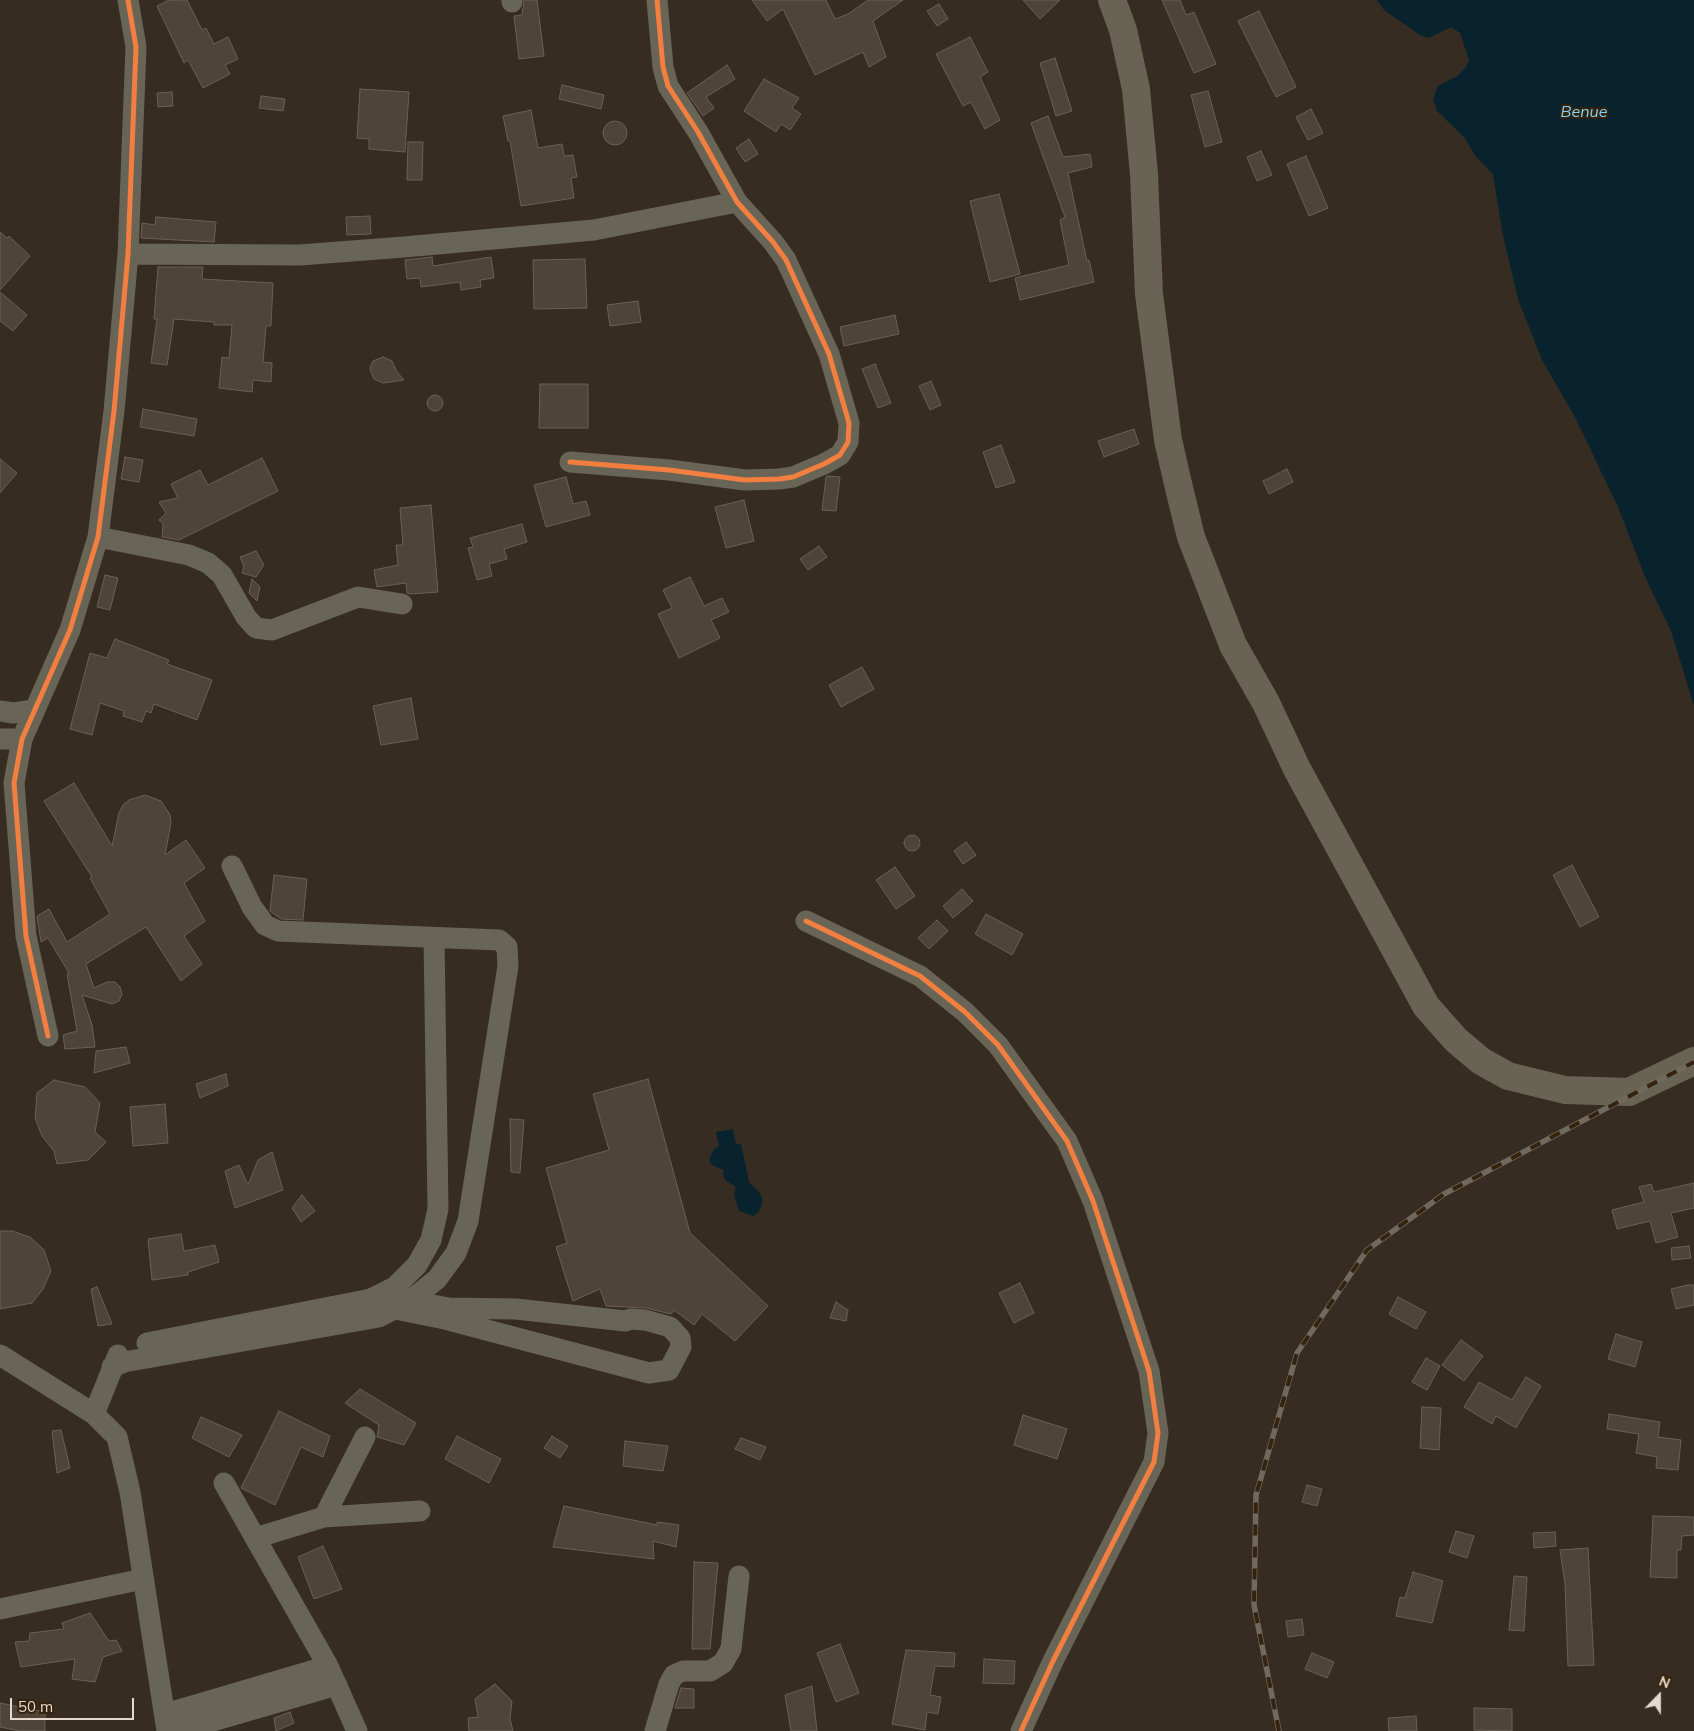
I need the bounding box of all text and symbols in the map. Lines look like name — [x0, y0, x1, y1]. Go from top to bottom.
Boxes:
water label: Benue — [1561, 102, 1607, 122]
north arrow — [1634, 1671, 1684, 1721]
text: N — [1656, 1672, 1673, 1692]
scale bar — [12, 1688, 136, 1720]
text: 50 m — [18, 1697, 53, 1716]

